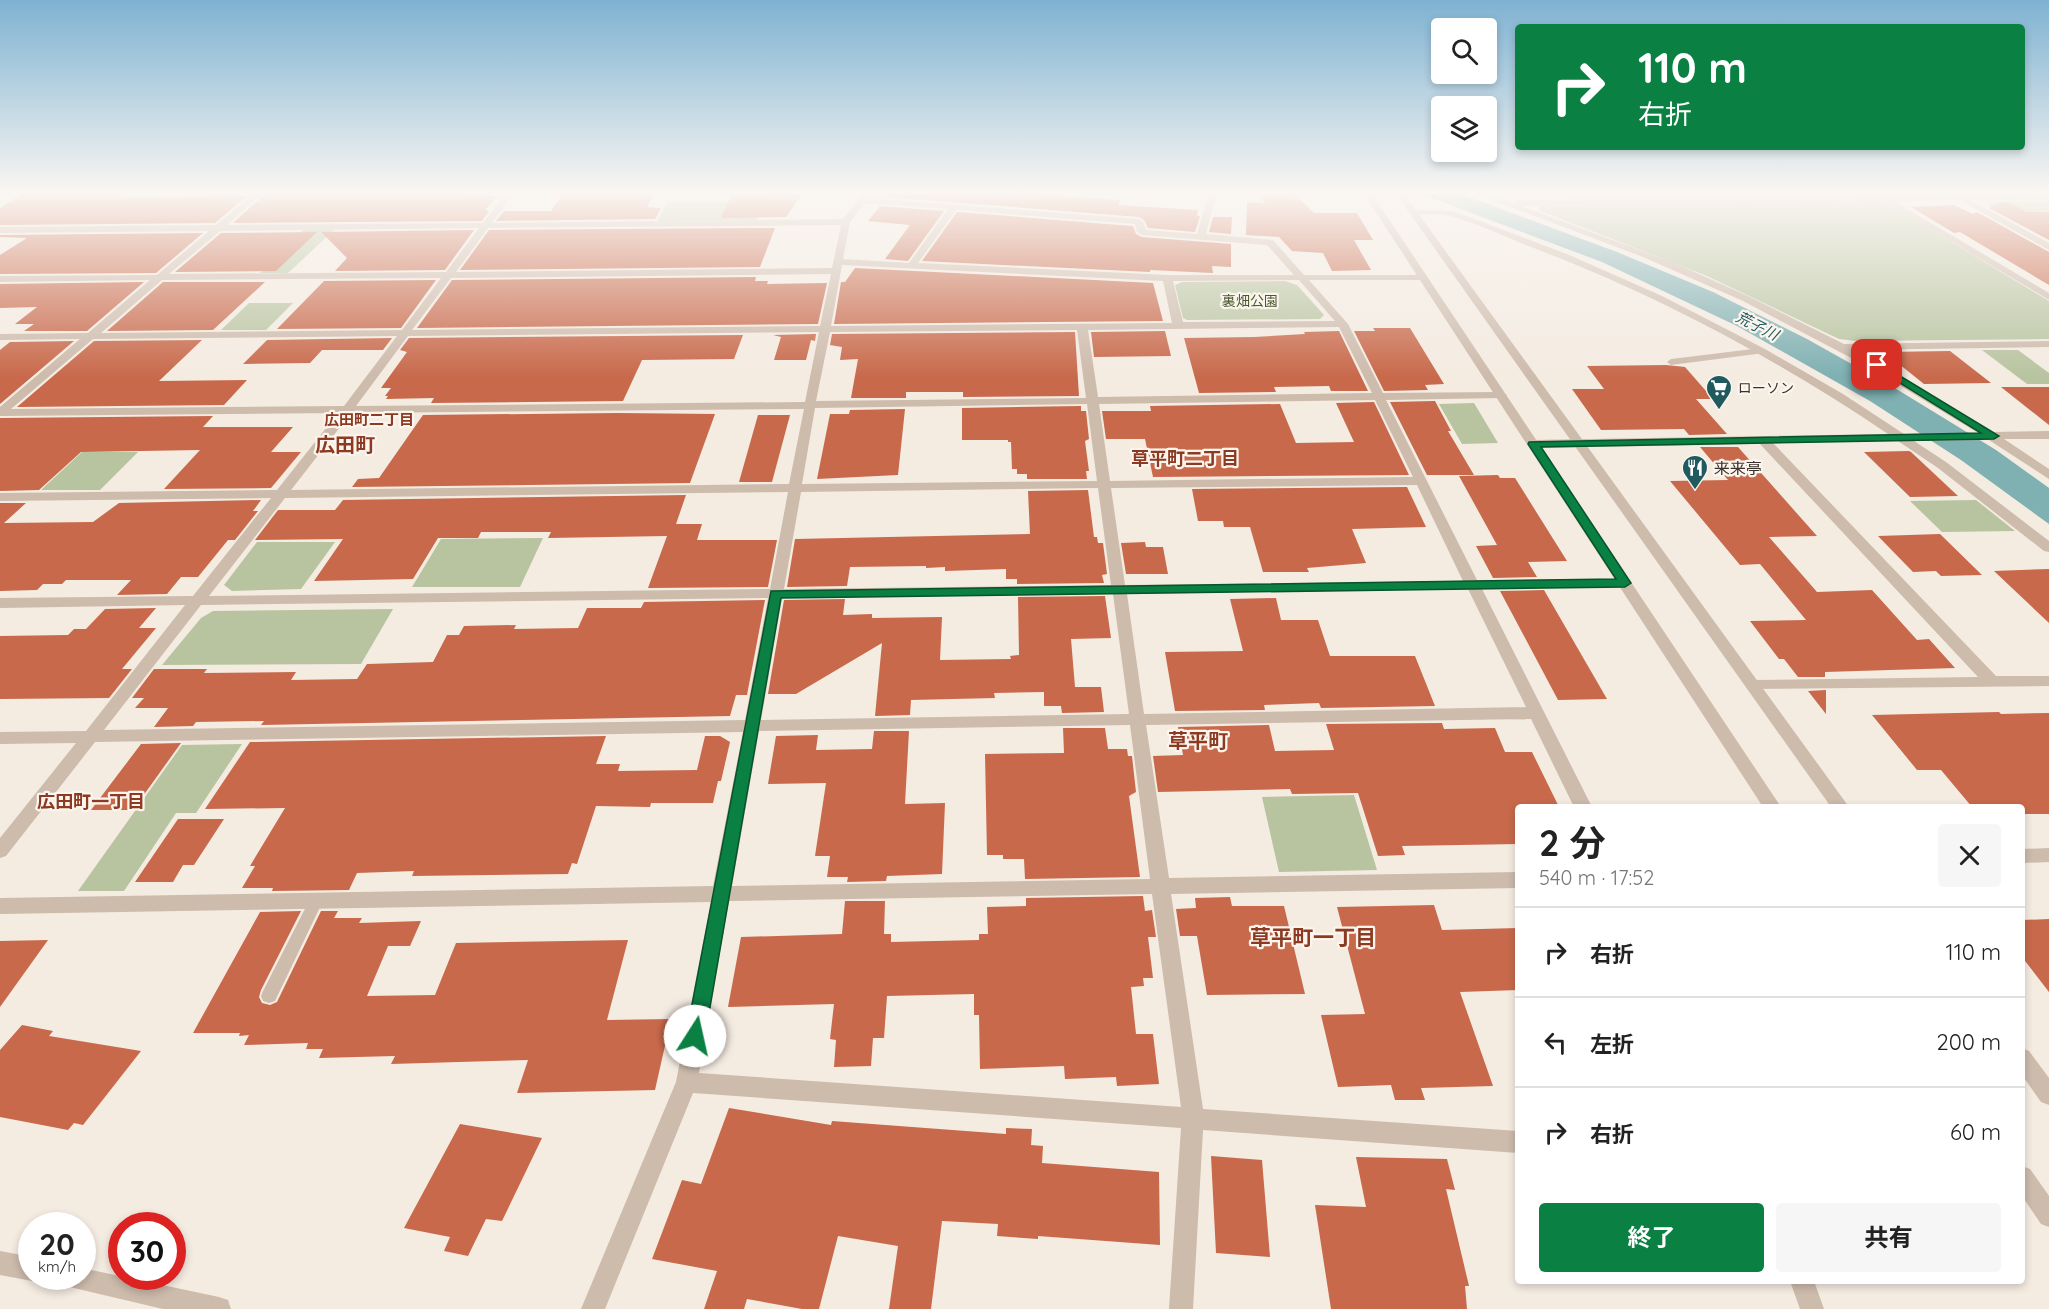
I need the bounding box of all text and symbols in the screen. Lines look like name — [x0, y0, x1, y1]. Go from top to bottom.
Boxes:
map controls — [1431, 18, 1497, 162]
button: search — [1431, 18, 1497, 84]
text: 110 m — [1638, 41, 1747, 94]
icon: right — [1539, 48, 1617, 126]
button: layers — [1431, 96, 1497, 162]
text: 右折 — [1638, 97, 1692, 131]
park label: 裏畑公園 — [1222, 292, 1278, 310]
water label: 荒子川 — [1733, 307, 1783, 345]
pin — [1851, 339, 1902, 390]
icon: arrive — [1860, 348, 1893, 381]
supermarket icon: ローソン — [1704, 373, 1734, 411]
place label: ローソン — [1738, 379, 1794, 397]
district label: 広田町二丁目 — [324, 410, 414, 429]
district label: 広田町 — [315, 432, 375, 457]
district label: 草平町二丁目 — [1131, 447, 1239, 470]
restaurant icon: 来来亭 — [1680, 453, 1710, 491]
place label: 来来亭 — [1714, 458, 1762, 478]
district label: 草平町 — [1168, 728, 1228, 753]
district label: 広田町一丁目 — [37, 790, 145, 813]
text: 2 分 — [1539, 820, 1606, 865]
button: close — [1938, 824, 2001, 887]
text: 540 m · 17:52 — [1539, 865, 1654, 890]
district label: 草平町一丁目 — [1250, 924, 1376, 950]
icon: right — [1539, 936, 1572, 969]
text: 110 m — [1946, 938, 2001, 966]
text: 右折 — [1590, 940, 1634, 968]
position arrow — [663, 1004, 727, 1068]
icon: left — [1539, 1026, 1572, 1059]
text: 200 m — [1937, 1028, 2001, 1056]
text: 左折 — [1590, 1030, 1634, 1058]
icon: right — [1539, 1116, 1572, 1149]
text: 60 m — [1950, 1118, 2001, 1146]
text: 右折 — [1590, 1120, 1634, 1148]
button: 終了 — [1539, 1203, 1764, 1272]
button: 共有 — [1776, 1203, 2001, 1272]
speed limit sign: 30 — [108, 1212, 186, 1290]
text: 20 — [39, 1225, 75, 1263]
text: km/h — [38, 1257, 76, 1276]

